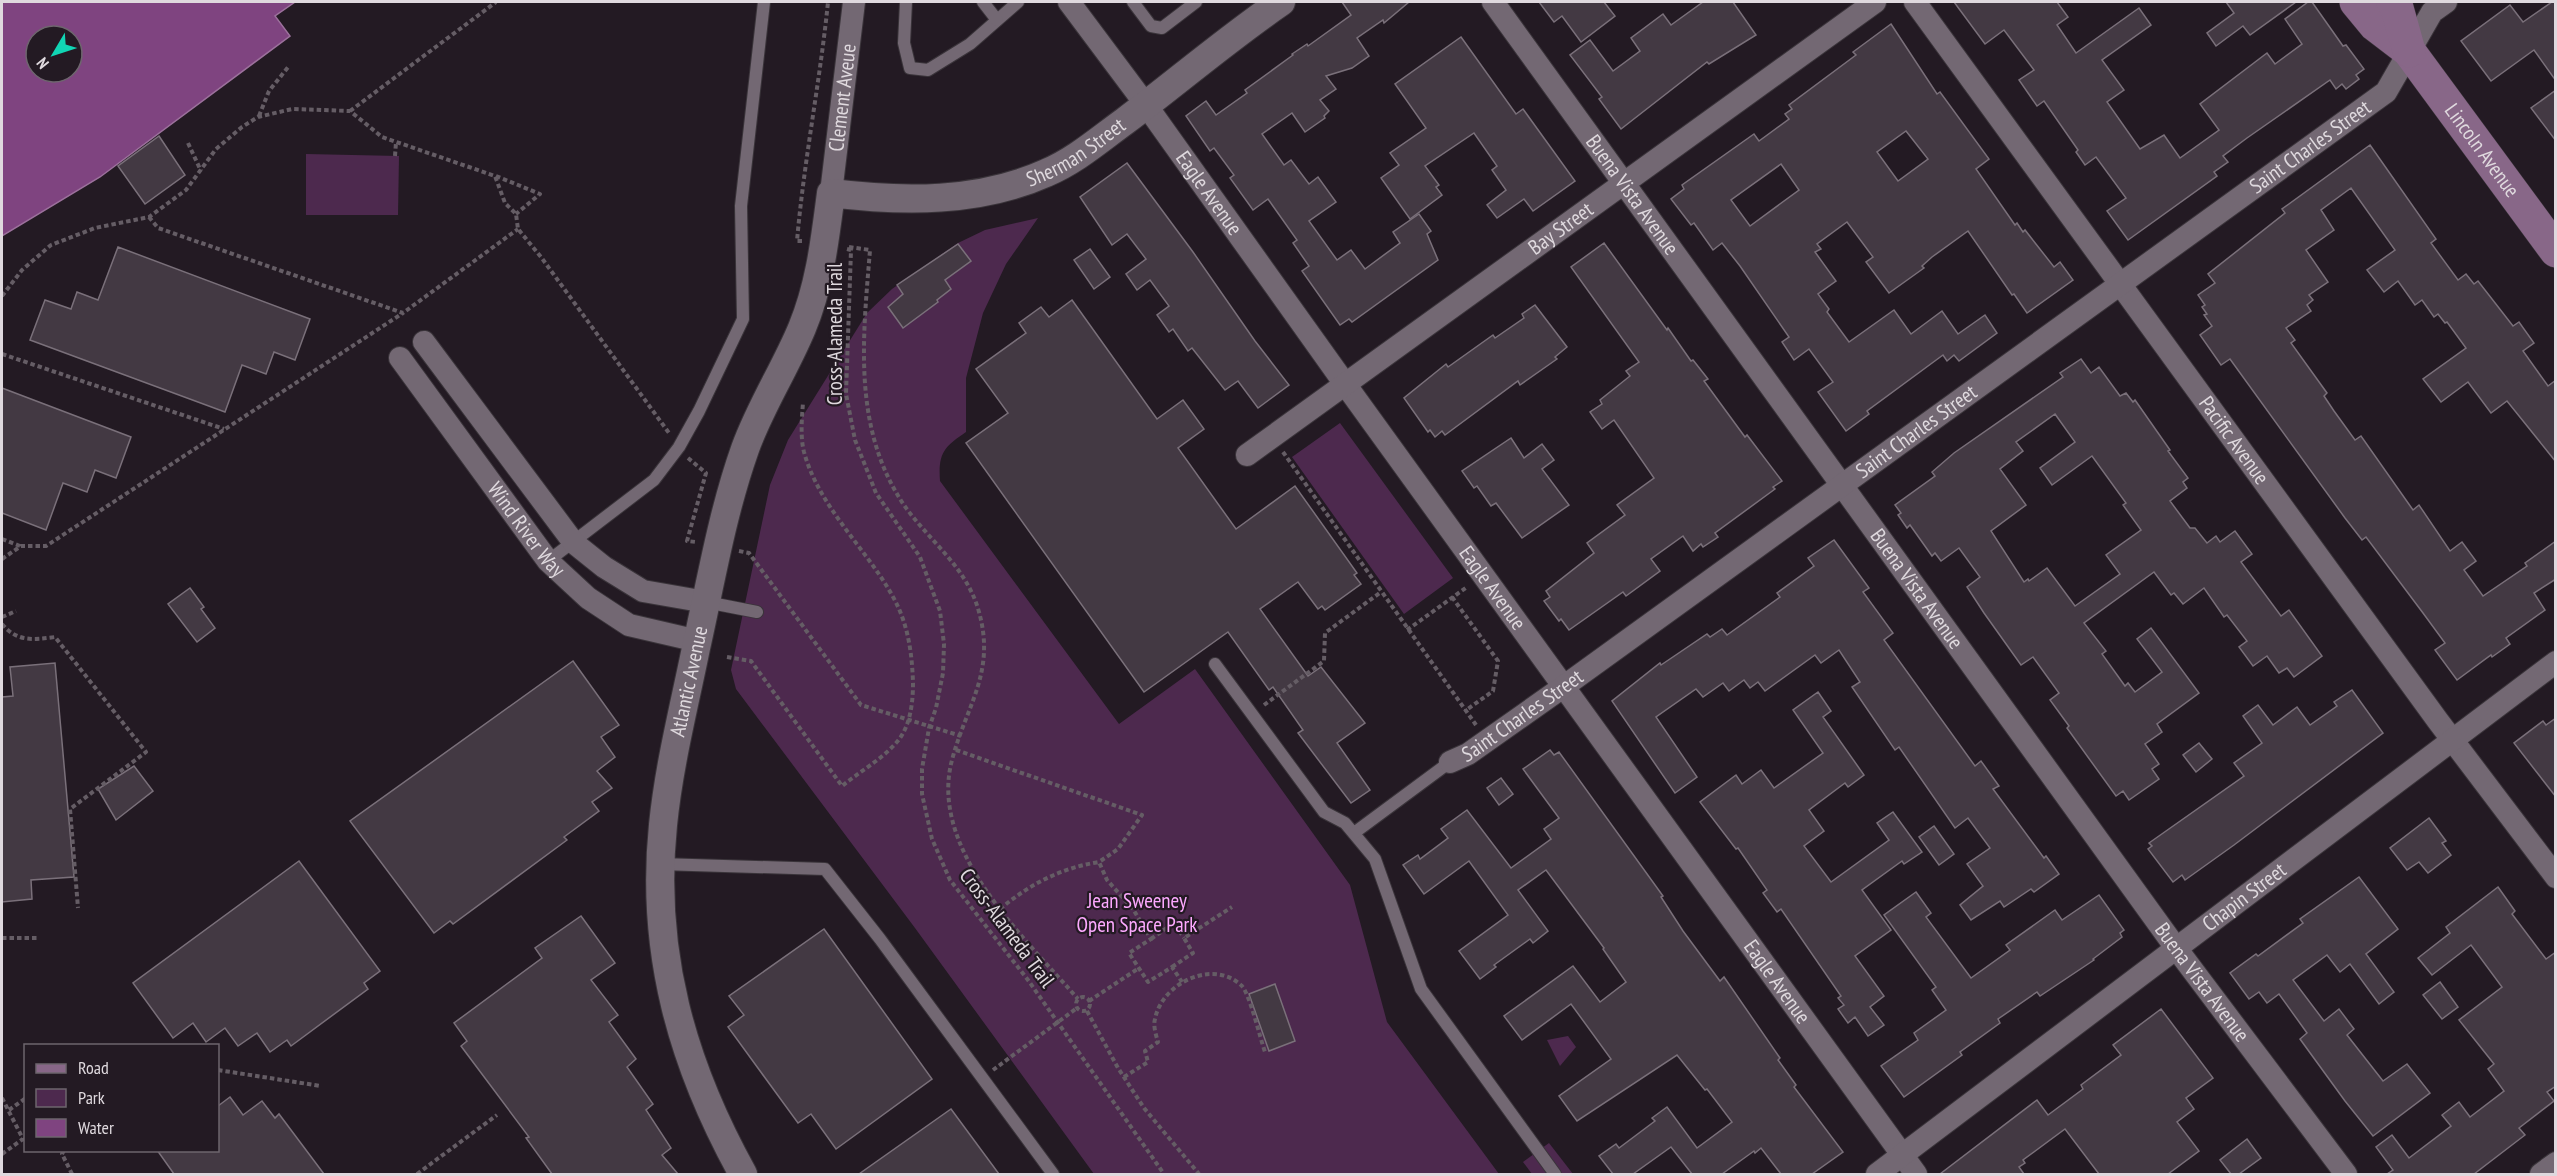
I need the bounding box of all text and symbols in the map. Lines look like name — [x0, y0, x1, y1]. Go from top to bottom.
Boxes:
north arrow — [24, 24, 84, 84]
street label: Clement Aveue — [822, 42, 862, 153]
text: N — [32, 54, 53, 73]
street label: Saint Charles Street — [2244, 93, 2376, 199]
street label: Lincoln Avenue — [2439, 98, 2526, 202]
street label: Sherman Street — [1022, 111, 1131, 193]
street label: Buena Vista Avenue — [1580, 129, 1685, 260]
street label: Eagle Avenue — [1170, 146, 1249, 240]
street label: Bay Street — [1523, 196, 1598, 261]
street label: Cross-Alameda Trail — [821, 263, 848, 405]
street label: Saint Charles Street — [1850, 378, 1982, 484]
street label: Pacific Avenue — [2193, 391, 2275, 489]
street label: Wind River Way — [482, 476, 571, 583]
street label: Buena Vista Avenue — [1865, 523, 1970, 654]
street label: Eagle Avenue — [1453, 540, 1532, 635]
street label: Atlantic Avenue — [663, 623, 713, 739]
street label: Saint Charles Street — [1457, 663, 1588, 768]
street label: Chapin Street — [2197, 856, 2291, 937]
street label: Cross-Alameda Trail — [954, 863, 1061, 993]
park label: Jean Sweeney Open Space Park — [1077, 887, 1197, 938]
street label: Buena Vista Avenue — [2149, 917, 2256, 1047]
street label: Eagle Avenue — [1738, 934, 1817, 1029]
legend — [24, 1044, 219, 1152]
text: Road — [78, 1056, 109, 1079]
text: Park — [78, 1086, 105, 1109]
text: Water — [78, 1116, 114, 1139]

